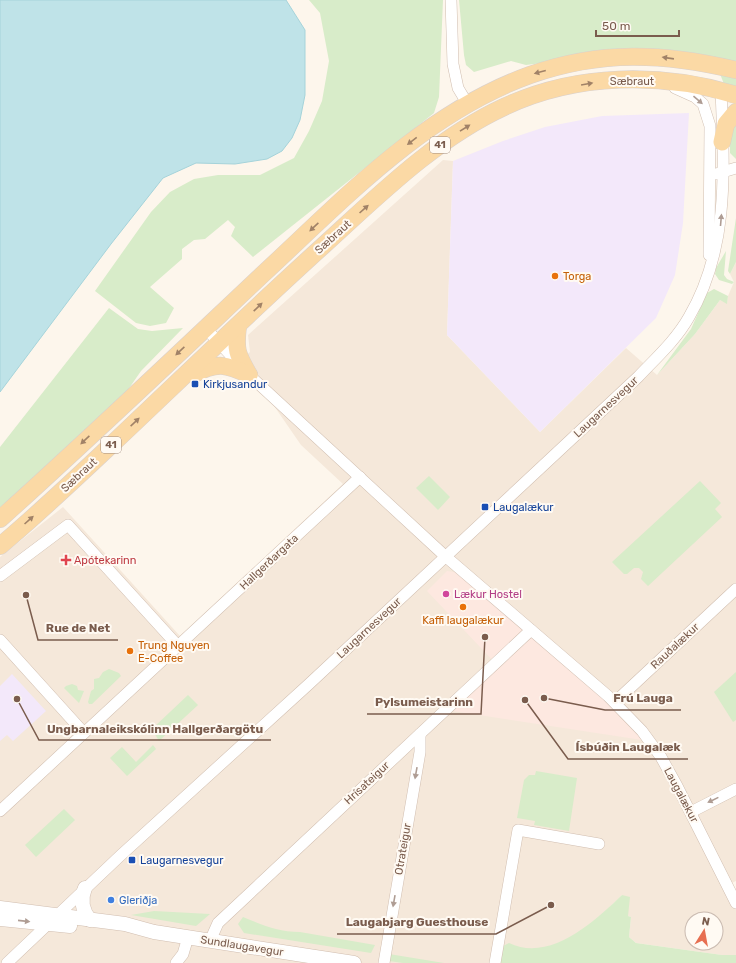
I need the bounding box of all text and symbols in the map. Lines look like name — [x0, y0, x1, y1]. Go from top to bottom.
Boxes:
scale bar — [596, 12, 679, 38]
text: 50 m — [602, 19, 630, 33]
one-way arrow — [662, 55, 674, 61]
one-way arrow — [533, 69, 545, 75]
street label: Sæbraut — [610, 75, 655, 88]
one-way arrow — [580, 80, 593, 86]
one-way arrow — [692, 95, 703, 104]
one-way arrow — [460, 124, 471, 132]
one-way arrow — [407, 137, 418, 145]
road number: 41 — [430, 137, 450, 153]
one-way arrow — [359, 204, 369, 214]
one-way arrow — [717, 214, 724, 226]
street label: Sæbraut — [312, 217, 354, 257]
one-way arrow — [309, 222, 319, 231]
place label: Torga — [563, 270, 591, 283]
marker: Torga — [550, 271, 560, 281]
one-way arrow — [253, 302, 263, 312]
one-way arrow — [175, 346, 185, 356]
street label: Laugarnesvegur — [571, 373, 642, 440]
place label: Kirkjusandur — [203, 378, 268, 391]
marker: Kirkjusandur — [190, 379, 200, 389]
one-way arrow — [130, 418, 140, 427]
one-way arrow — [80, 435, 90, 445]
road number: 41 — [101, 437, 121, 453]
street label: Sæbraut — [58, 455, 100, 495]
place label: Laugalækur — [493, 501, 554, 514]
marker: Laugalækur — [480, 502, 490, 512]
one-way arrow — [24, 515, 34, 525]
street label: Hallgerðargata — [237, 532, 301, 592]
place label: Apótekarinn — [74, 554, 136, 567]
marker: Apótekarinn — [61, 555, 71, 565]
place label: Lækur Hostel — [454, 588, 522, 601]
marker: Lækur Hostel — [441, 589, 451, 599]
street label: Laugarnesvegur — [334, 594, 405, 661]
marker: Kaffi laugalækur — [458, 602, 468, 612]
place label: Kaffi laugalækur — [422, 614, 505, 627]
callout: Rue de Net — [38, 616, 118, 640]
street label: Rauðalækur — [648, 620, 702, 672]
text: Rue de Net — [46, 621, 111, 635]
place label: Trung Nguyen E-Coffee — [138, 639, 210, 665]
marker: Trung Nguyen E-Coffee — [125, 646, 135, 656]
callout: Frú Lauga — [605, 686, 681, 710]
callout: Pylsumeistarinn — [367, 690, 481, 714]
text: Frú Lauga — [613, 691, 673, 705]
text: Pylsumeistarinn — [375, 695, 473, 709]
callout: Ungbarnaleikskólinn Hallgerðargötu — [39, 716, 271, 740]
text: Ungbarnaleikskólinn Hallgerðargötu — [47, 722, 263, 736]
callout: Ísbúðin Laugalæk — [568, 735, 688, 759]
text: Ísbúðin Laugalæk — [576, 740, 680, 754]
street label: Hrísateigur — [342, 758, 393, 807]
street label: Laugalækur — [661, 765, 701, 825]
one-way arrow — [413, 767, 419, 779]
one-way arrow — [708, 797, 719, 804]
street label: Otrateigur — [392, 821, 414, 876]
place label: Laugarnesvegur — [140, 854, 224, 867]
marker: Laugarnesvegur — [127, 855, 137, 865]
place label: Gleriðja — [119, 894, 157, 907]
marker: Gleriðja — [106, 895, 116, 905]
one-way arrow — [391, 895, 397, 907]
callout: Laugabjarg Guesthouse — [337, 910, 496, 934]
north arrow — [684, 911, 724, 951]
text: Laugabjarg Guesthouse — [346, 915, 488, 929]
text: N — [701, 915, 711, 929]
one-way arrow — [18, 918, 30, 925]
street label: Sundlaugavegur — [200, 933, 285, 959]

